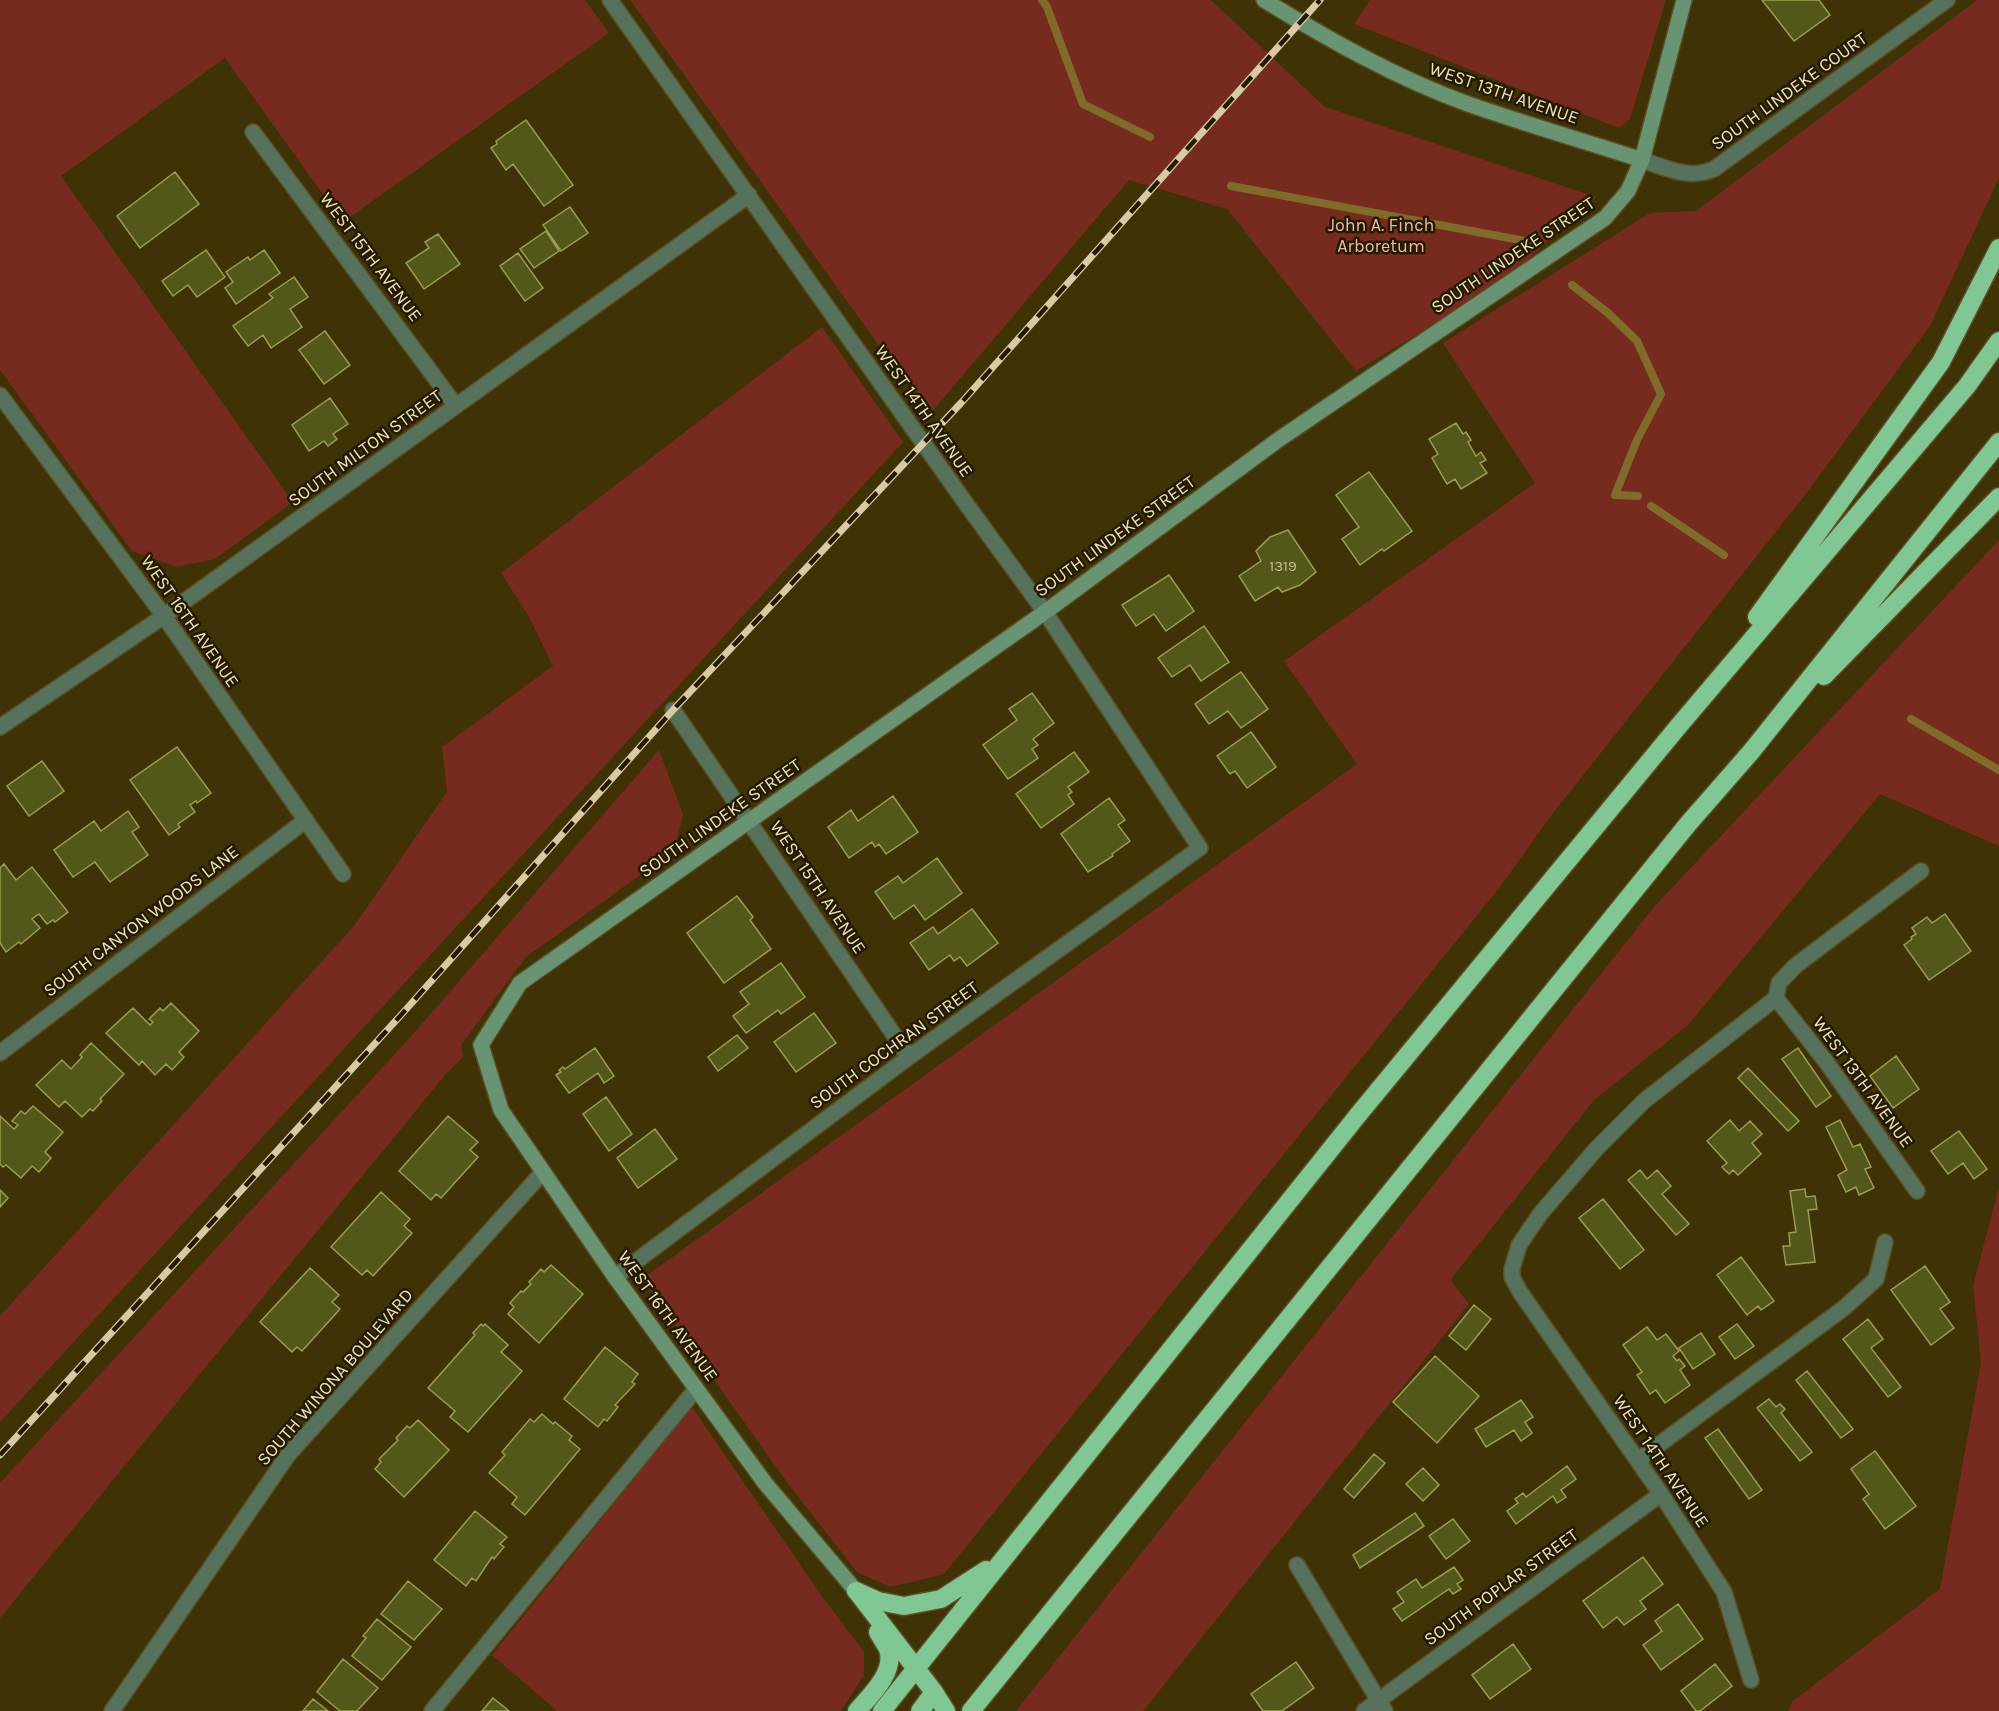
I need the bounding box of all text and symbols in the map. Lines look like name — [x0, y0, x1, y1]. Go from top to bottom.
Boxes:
street label: SOUTH LINDEKE COURT — [1707, 27, 1871, 155]
street label: WEST 13TH AVENUE — [1426, 57, 1582, 129]
street label: WEST 15TH AVENUE — [315, 188, 427, 326]
street label: SOUTH LINDEKE STREET — [1427, 192, 1599, 318]
park label: John A. Finch Arboretum — [1328, 214, 1434, 257]
street label: WEST 14TH AVENUE — [870, 341, 978, 481]
street label: SOUTH MILTON STREET — [284, 385, 446, 511]
street label: SOUTH LINDEKE STREET — [1031, 470, 1199, 602]
street label: WEST 16TH AVENUE — [136, 551, 244, 691]
house number: 1319 — [1269, 557, 1297, 575]
street label: SOUTH LINDEKE STREET — [635, 754, 805, 882]
street label: WEST 15TH AVENUE — [765, 816, 871, 958]
street label: SOUTH CANYON WOODS LANE — [39, 840, 243, 1002]
street label: SOUTH COCHRAN STREET — [805, 976, 983, 1114]
street label: WEST 13TH AVENUE — [1808, 1012, 1918, 1152]
street label: WEST 16TH AVENUE — [613, 1246, 723, 1386]
street label: SOUTH WINONA BOULEVARD — [252, 1284, 418, 1470]
street label: WEST 14TH AVENUE — [1608, 1390, 1714, 1532]
street label: SOUTH POPLAR STREET — [1420, 1524, 1582, 1650]

